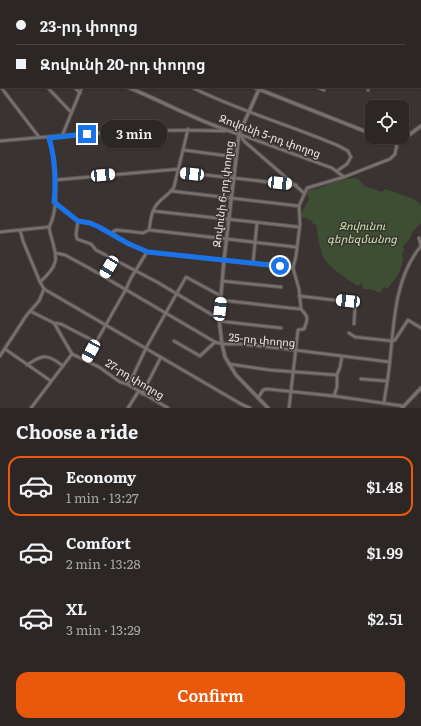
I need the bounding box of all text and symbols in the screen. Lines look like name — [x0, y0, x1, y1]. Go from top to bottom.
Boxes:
text: 23-րդ փողոց — [40, 14, 138, 37]
text: Զովունի 20-րդ փողոց — [40, 52, 205, 75]
map controls — [365, 100, 409, 144]
button: locate — [365, 100, 409, 144]
street label: Զովունի 5-րդ փողոց — [217, 109, 323, 161]
callout: 3 min — [101, 120, 167, 148]
text: 3 min — [116, 124, 152, 143]
route end — [78, 125, 96, 143]
street label: Զովունի 6-րդ փողոց — [208, 140, 236, 248]
car — [179, 167, 205, 181]
car — [91, 168, 115, 182]
car — [267, 176, 293, 190]
park label: Զովունու գերեզմանոց — [327, 217, 397, 246]
car — [98, 254, 120, 280]
route start — [271, 257, 289, 275]
car — [335, 294, 361, 308]
car — [213, 296, 227, 322]
street label: 25-րդ փողոց — [228, 328, 296, 350]
car — [80, 338, 102, 364]
street label: 27-րդ փողոց — [103, 354, 168, 402]
text: Choose a ride — [16, 418, 138, 445]
text: Economy — [66, 465, 136, 488]
icon: car — [18, 468, 54, 504]
text: $1.48 — [366, 475, 403, 498]
text: 1 min · 13:27 — [66, 488, 139, 507]
text: Comfort — [66, 531, 131, 554]
icon: car — [18, 534, 54, 570]
text: $1.99 — [367, 541, 403, 564]
text: 2 min · 13:28 — [66, 554, 141, 573]
text: XL — [66, 597, 87, 620]
icon: car — [18, 600, 54, 636]
text: $2.51 — [367, 607, 403, 630]
text: 3 min · 13:29 — [66, 620, 141, 639]
button: Confirm — [16, 672, 405, 718]

